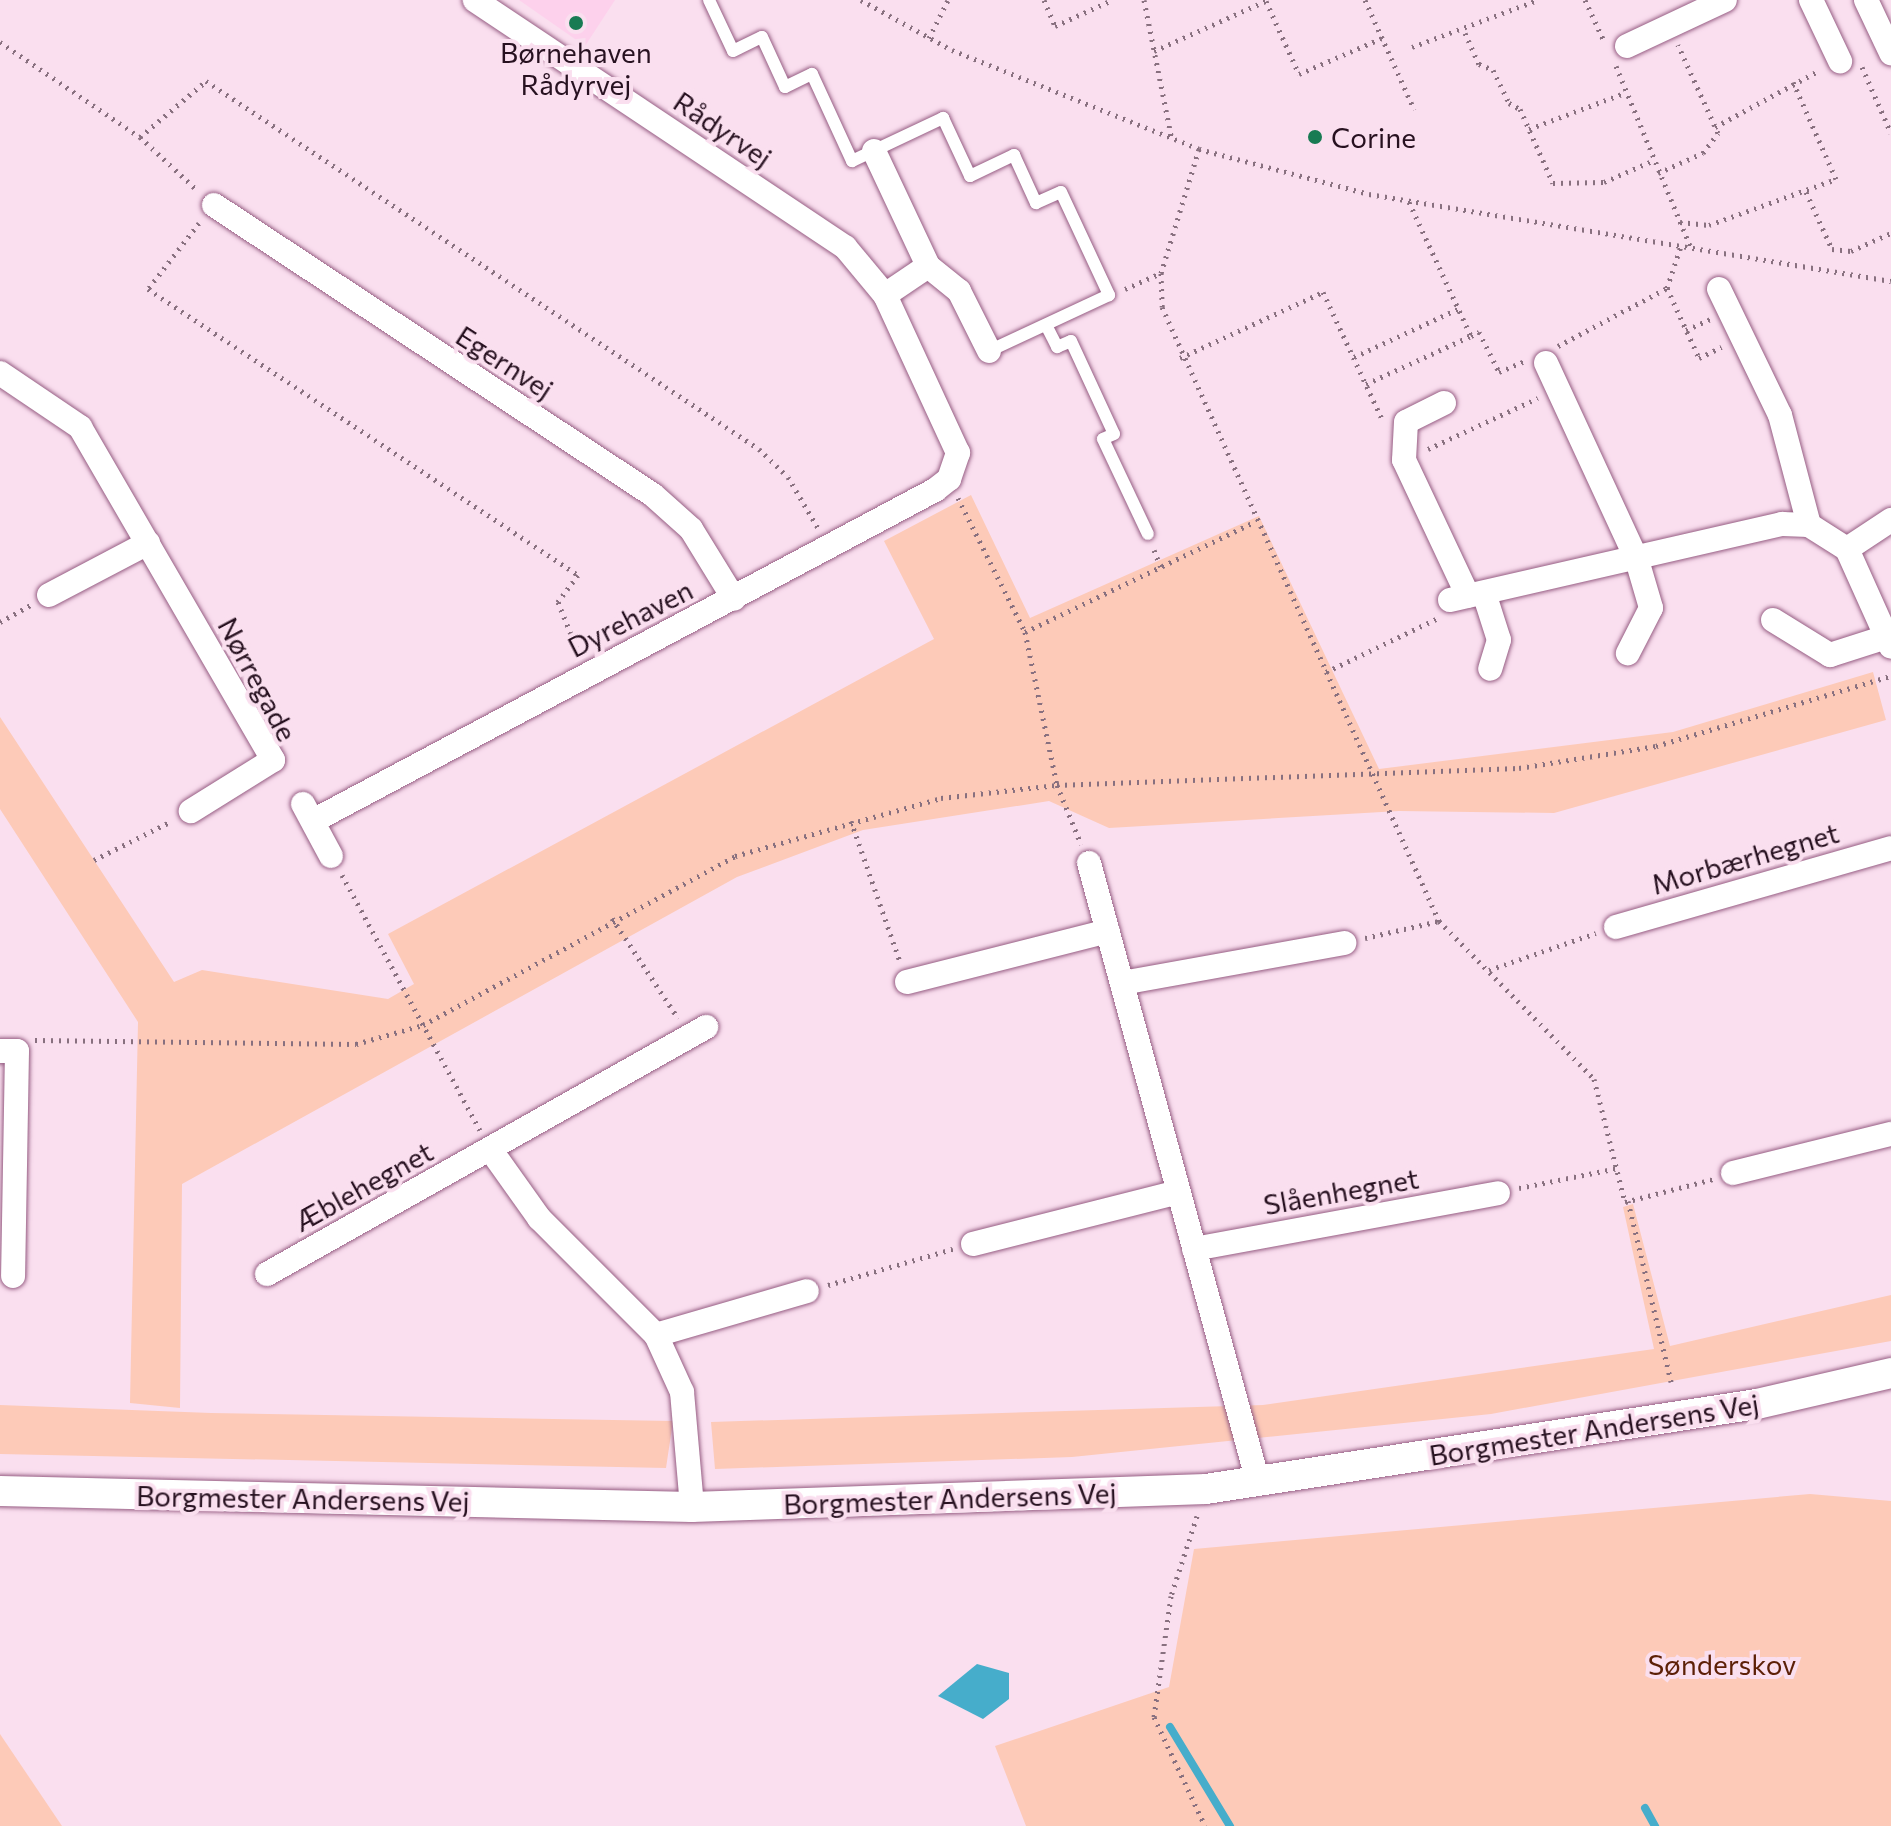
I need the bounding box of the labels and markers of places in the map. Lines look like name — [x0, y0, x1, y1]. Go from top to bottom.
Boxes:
marker: Børnehaven Rådyrvej — [567, 14, 585, 32]
place label: Børnehaven Rådyrvej — [500, 35, 652, 101]
place label: Corine — [1331, 120, 1416, 154]
marker: Corine — [1306, 128, 1324, 146]

